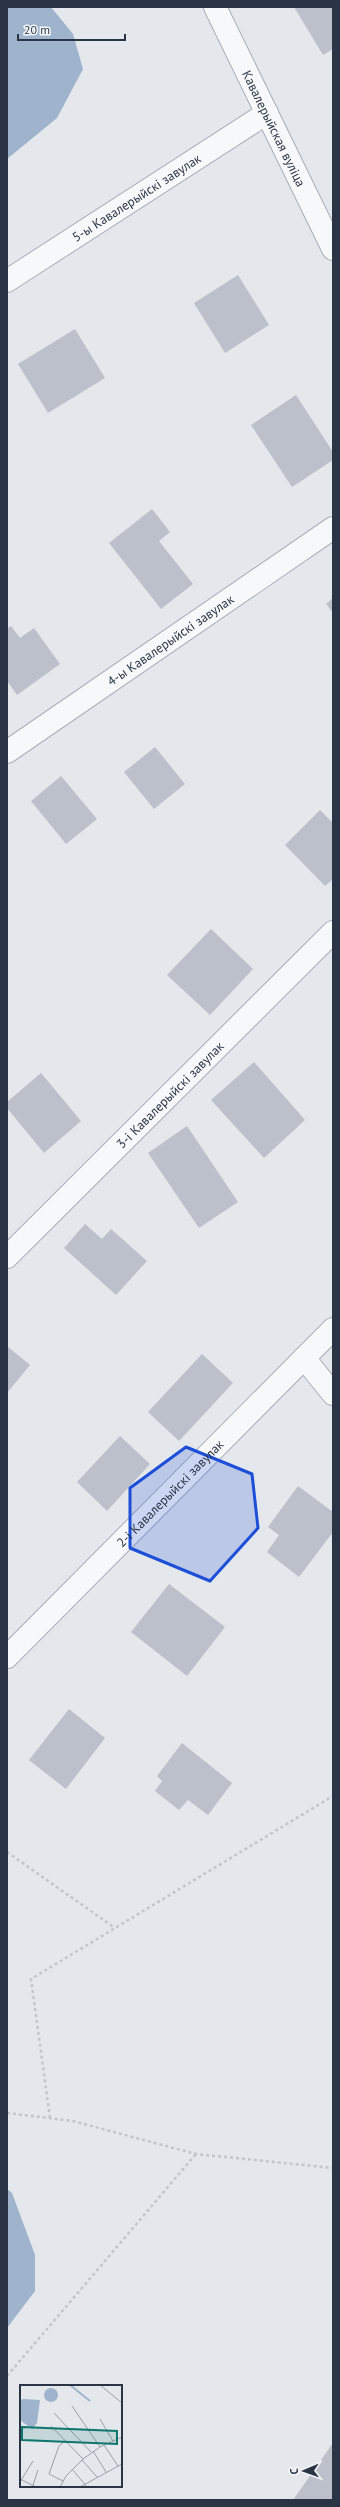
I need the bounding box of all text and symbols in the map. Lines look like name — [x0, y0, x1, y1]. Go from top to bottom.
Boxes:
scale bar — [18, 16, 125, 42]
text: 20 m — [24, 22, 50, 37]
street label: Кавалерыйская вуліца — [238, 68, 309, 190]
street label: 5-ы Кавалерыйскі завулак — [69, 150, 205, 246]
street label: 4-ы Кавалерыйскі завулак — [104, 590, 238, 690]
street label: 3-і Кавалерыйскі завулак — [113, 1037, 228, 1152]
street label: 2-і Кавалерыйскі завулак — [113, 1436, 228, 1551]
inset map — [20, 2385, 122, 2487]
north arrow — [284, 2451, 324, 2491]
text: С — [287, 2468, 301, 2475]

